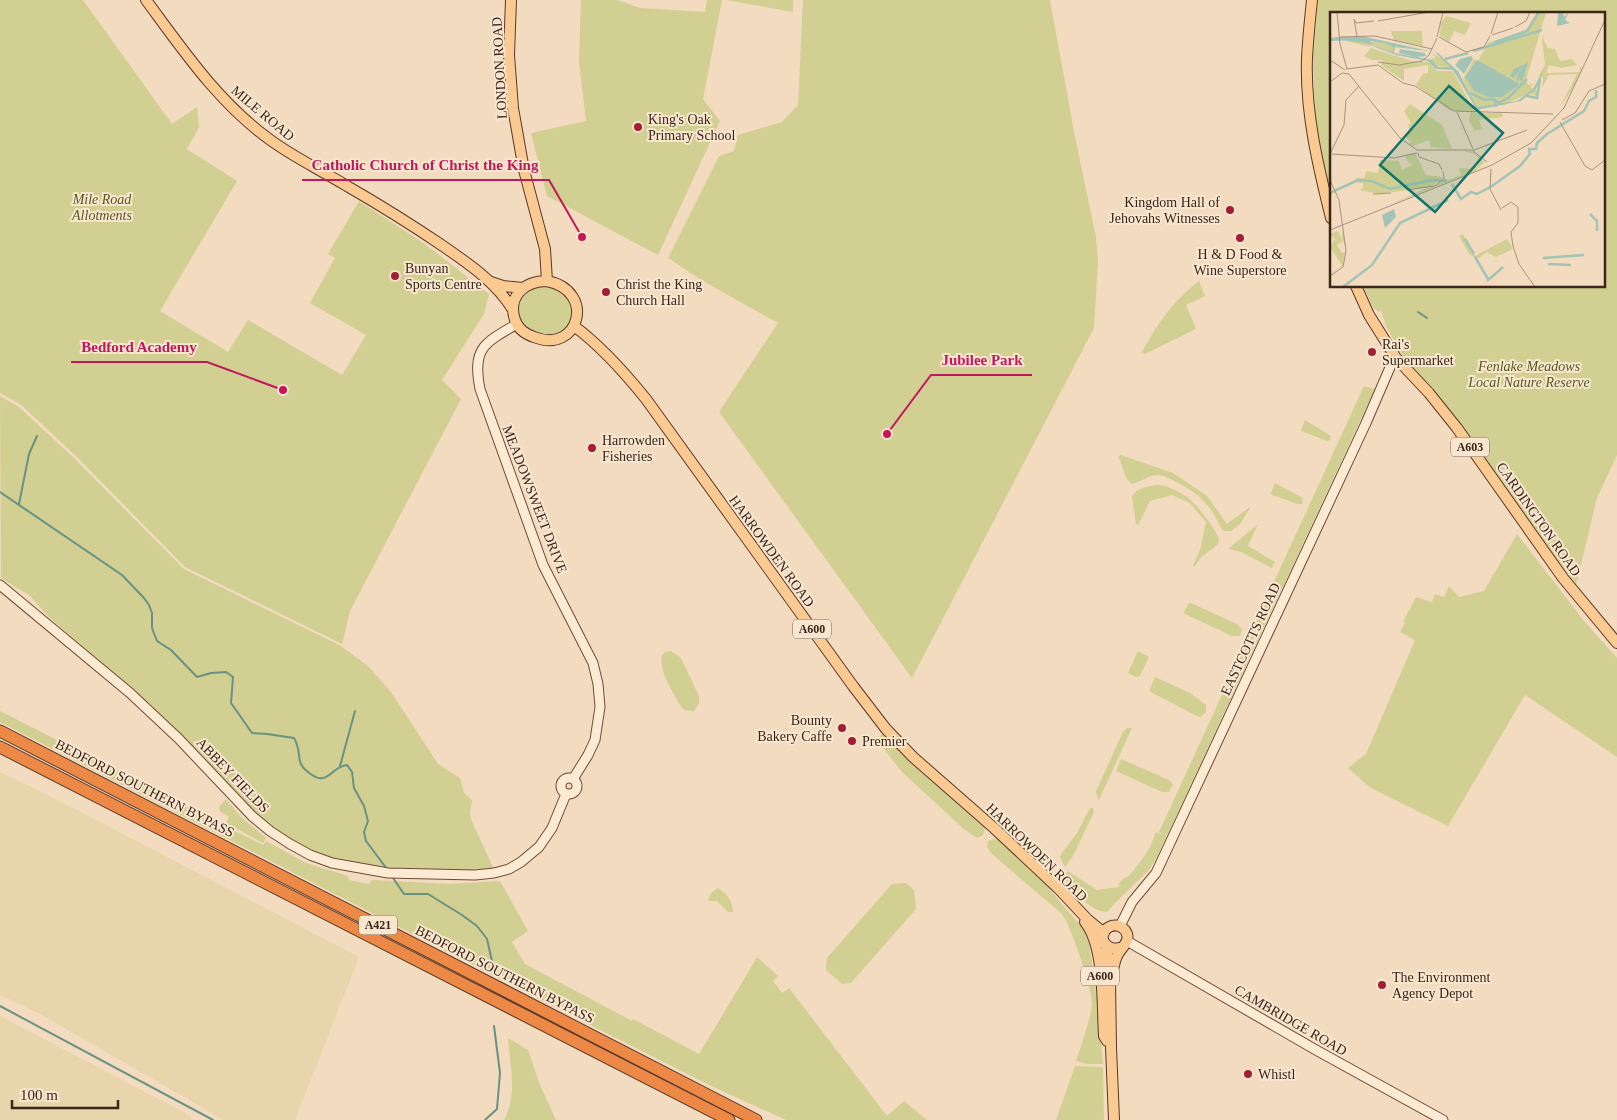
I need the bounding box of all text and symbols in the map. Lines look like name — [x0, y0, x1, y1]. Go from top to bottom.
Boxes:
inset map — [1330, 12, 1604, 288]
street label: LONDON ROAD — [489, 17, 510, 119]
street label: MILE ROAD — [228, 83, 297, 144]
place label: King's Oak Primary School — [648, 112, 736, 143]
marker: King's Oak Primary School — [632, 121, 644, 133]
callout: Catholic Church of Christ the King — [302, 150, 549, 180]
text: Catholic Church of Christ the King — [312, 157, 539, 173]
park label: Mile Road Allotments — [71, 192, 132, 223]
place label: Kingdom Hall of Jehovahs Witnesses — [1109, 195, 1220, 226]
marker: Kingdom Hall of Jehovahs Witnesses — [1224, 204, 1236, 216]
marker: H & D Food & Wine Superstore — [1234, 232, 1246, 244]
place label: H & D Food & Wine Superstore — [1193, 247, 1287, 278]
place label: Bunyan Sports Centre — [405, 261, 482, 292]
marker: Bunyan Sports Centre — [389, 270, 401, 282]
place label: Christ the King Church Hall — [616, 277, 702, 308]
marker: Christ the King Church Hall — [600, 286, 612, 298]
callout: Bedford Academy — [71, 332, 207, 362]
place label: Rai's Supermarket — [1382, 337, 1454, 368]
text: Bedford Academy — [81, 339, 197, 355]
callout: Jubilee Park — [931, 345, 1032, 375]
marker: Rai's Supermarket — [1366, 346, 1378, 358]
text: Jubilee Park — [941, 352, 1023, 368]
park label: Fenlake Meadows Local Nature Reserve — [1467, 359, 1590, 390]
street label: MEADOWSWEET DRIVE — [499, 423, 570, 575]
place label: Harrowden Fisheries — [602, 433, 665, 464]
road number: A603 — [1451, 438, 1489, 457]
marker: Harrowden Fisheries — [586, 442, 598, 454]
street label: CARDINGTON ROAD — [1494, 460, 1584, 579]
street label: HARROWDEN ROAD — [726, 493, 817, 610]
street label: EASTCOTTS ROAD — [1218, 581, 1283, 698]
road number: A600 — [793, 620, 831, 638]
place label: Bounty Bakery Caffe — [757, 713, 832, 744]
marker: Bounty Bakery Caffe — [836, 722, 848, 734]
place label: Premier — [862, 734, 907, 749]
street label: ABBEY FIELDS — [193, 735, 272, 816]
marker: Premier — [846, 735, 858, 747]
street label: BEDFORD SOUTHERN BYPASS — [53, 737, 237, 840]
street label: HARROWDEN ROAD — [983, 800, 1090, 904]
road number: A421 — [359, 916, 397, 934]
street label: BEDFORD SOUTHERN BYPASS — [413, 923, 597, 1026]
road number: A600 — [1081, 966, 1119, 986]
place label: The Environment Agency Depot — [1392, 970, 1490, 1001]
marker: The Environment Agency Depot — [1376, 979, 1388, 991]
street label: CAMBRIDGE ROAD — [1232, 982, 1350, 1059]
place label: Whistl — [1258, 1067, 1295, 1082]
marker: Whistl — [1242, 1068, 1254, 1080]
scale bar — [12, 1078, 119, 1110]
text: 100 m — [20, 1087, 58, 1103]

